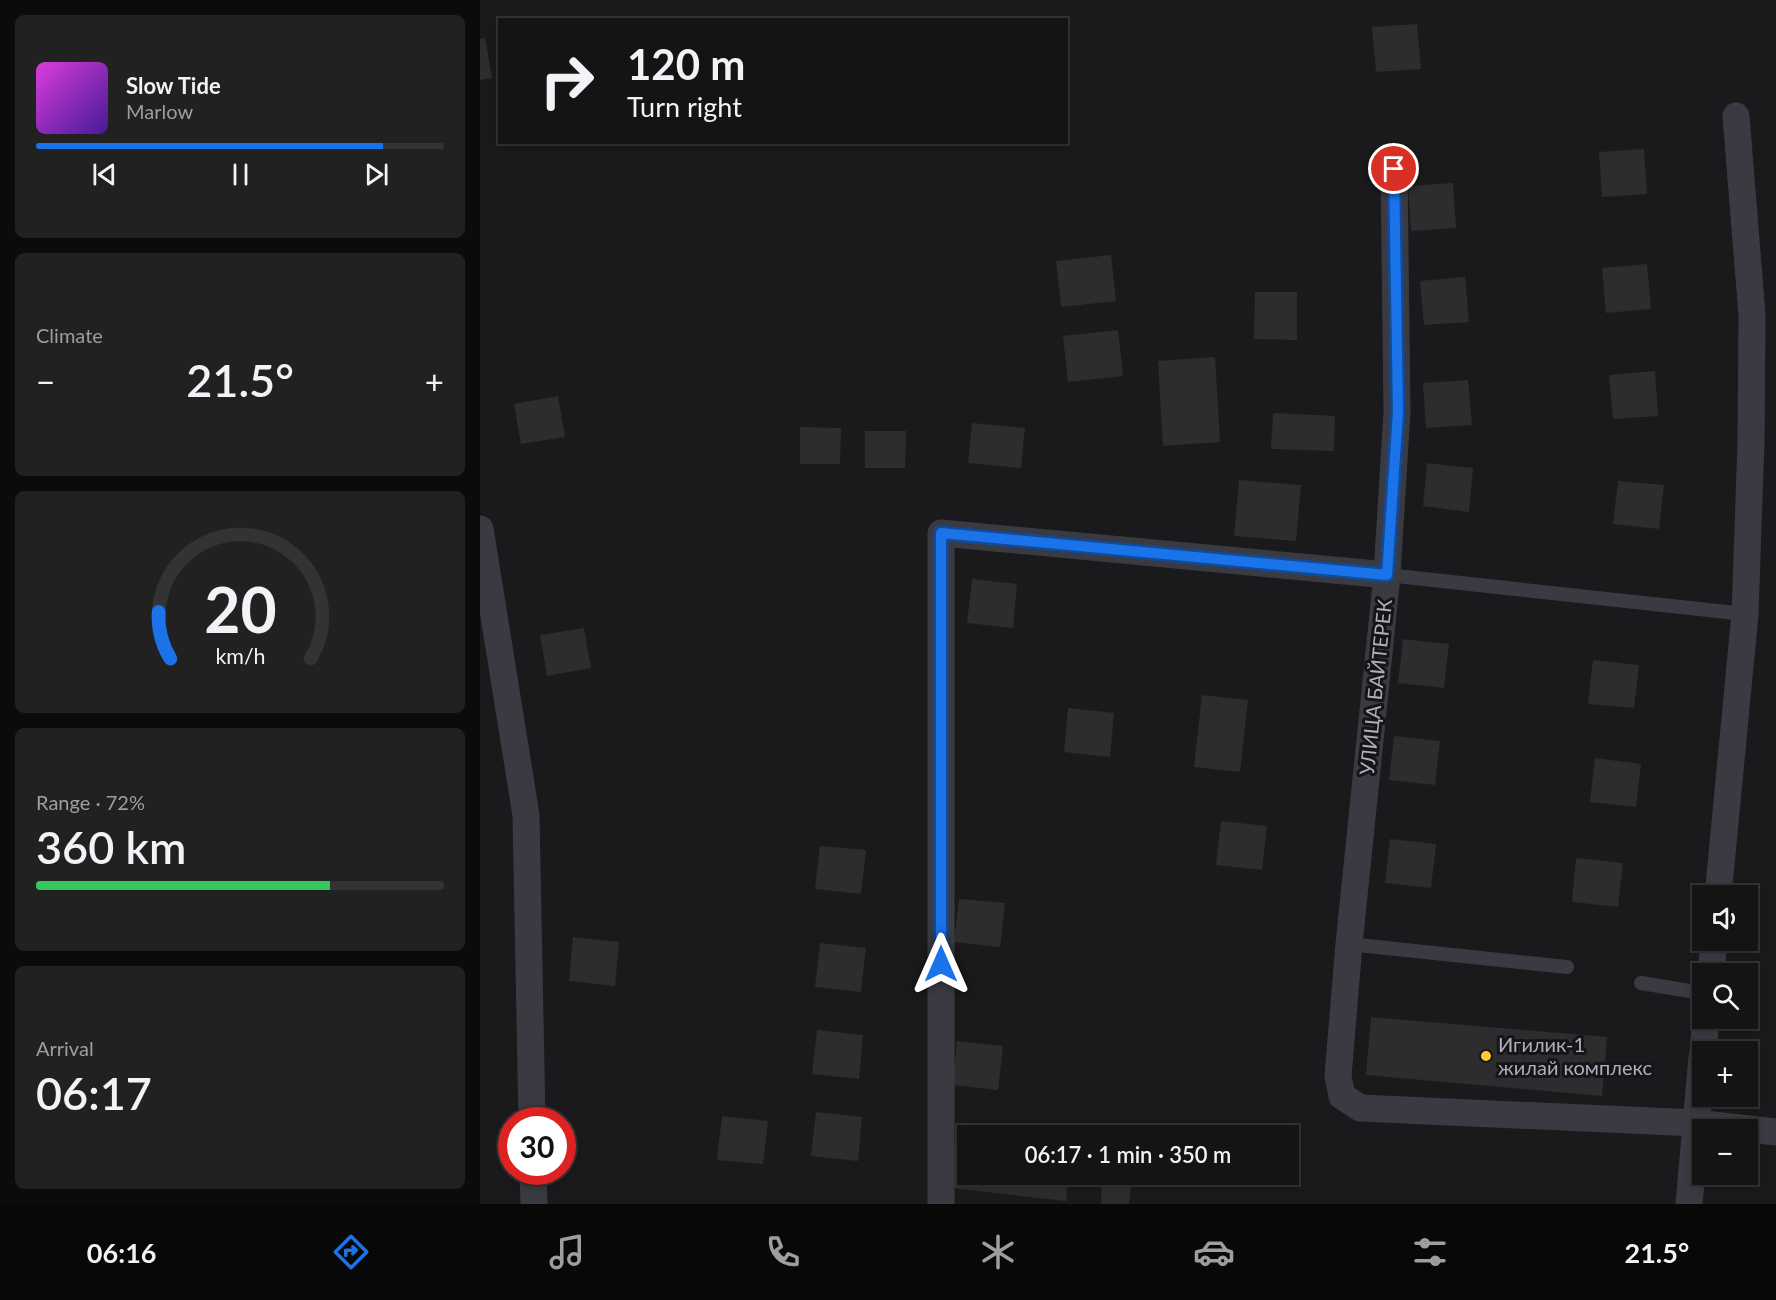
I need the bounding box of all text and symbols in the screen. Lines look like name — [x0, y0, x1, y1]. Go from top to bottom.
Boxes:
text: 120 m — [627, 39, 745, 89]
icon: right — [528, 42, 606, 120]
text: Slow Tide — [126, 72, 221, 99]
text: Turn right — [627, 90, 742, 123]
text: Marlow — [126, 99, 193, 123]
pin — [1368, 143, 1419, 194]
icon: arrive — [1377, 152, 1410, 185]
icon: previous — [88, 158, 121, 191]
icon: pause — [224, 158, 257, 191]
icon: next — [360, 158, 393, 191]
text: Climate — [36, 323, 103, 347]
text: 21.5° — [186, 353, 294, 407]
text: − — [36, 361, 55, 401]
text: + — [425, 361, 444, 401]
text: 20 — [204, 571, 276, 646]
street label: УЛИЦА БАЙТЕРЕК — [1354, 597, 1396, 776]
text: km/h — [215, 643, 265, 669]
text: Range · 72% — [36, 790, 145, 814]
text: 360 km — [36, 820, 186, 874]
map controls — [1692, 885, 1758, 1185]
button: sound — [1692, 885, 1758, 951]
position arrow — [909, 932, 973, 996]
button: search — [1692, 963, 1758, 1029]
place label: Игилик-1 жилай комплекс — [1498, 1032, 1652, 1079]
text: Arrival — [36, 1036, 94, 1060]
button: + — [1692, 1041, 1758, 1107]
marker: Игилик-1 жилай комплекс — [1479, 1049, 1493, 1063]
text: 06:17 — [36, 1066, 152, 1120]
speed limit sign: 30 — [498, 1107, 576, 1185]
button: − — [1692, 1119, 1758, 1185]
text: 06:17 · 1 min · 350 m — [1025, 1141, 1231, 1168]
icon: directions — [330, 1231, 372, 1273]
icon: music — [546, 1231, 588, 1273]
icon: phone — [762, 1231, 804, 1273]
icon: climate — [977, 1231, 1019, 1273]
icon: car — [1193, 1231, 1235, 1273]
icon: filters — [1409, 1231, 1451, 1273]
text: 06:16 — [87, 1236, 156, 1269]
text: 21.5° — [1624, 1236, 1689, 1269]

